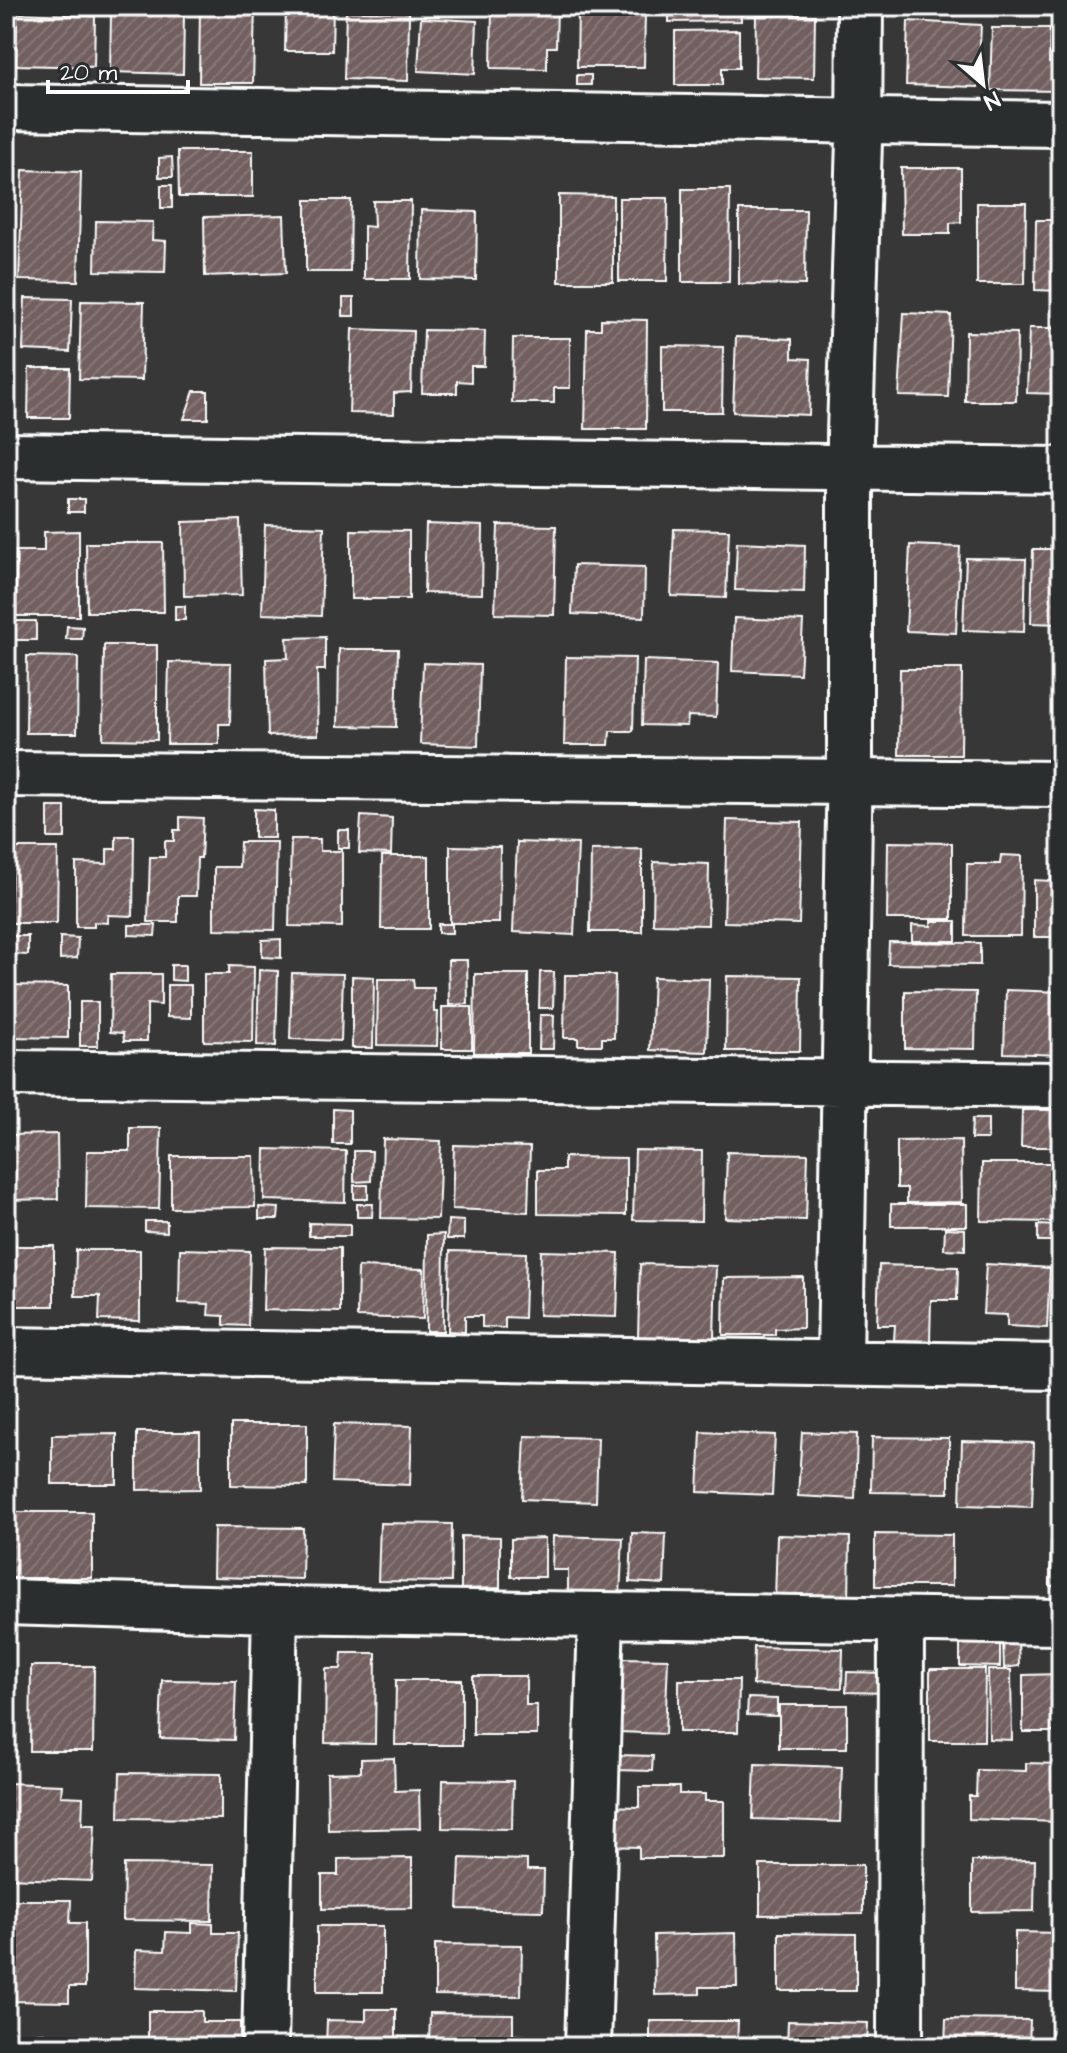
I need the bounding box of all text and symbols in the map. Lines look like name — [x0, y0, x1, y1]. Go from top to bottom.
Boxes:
scale bar — [48, 44, 188, 94]
north arrow — [943, 44, 1023, 124]
text: 20 m — [60, 56, 117, 90]
text: N — [978, 83, 1005, 117]

